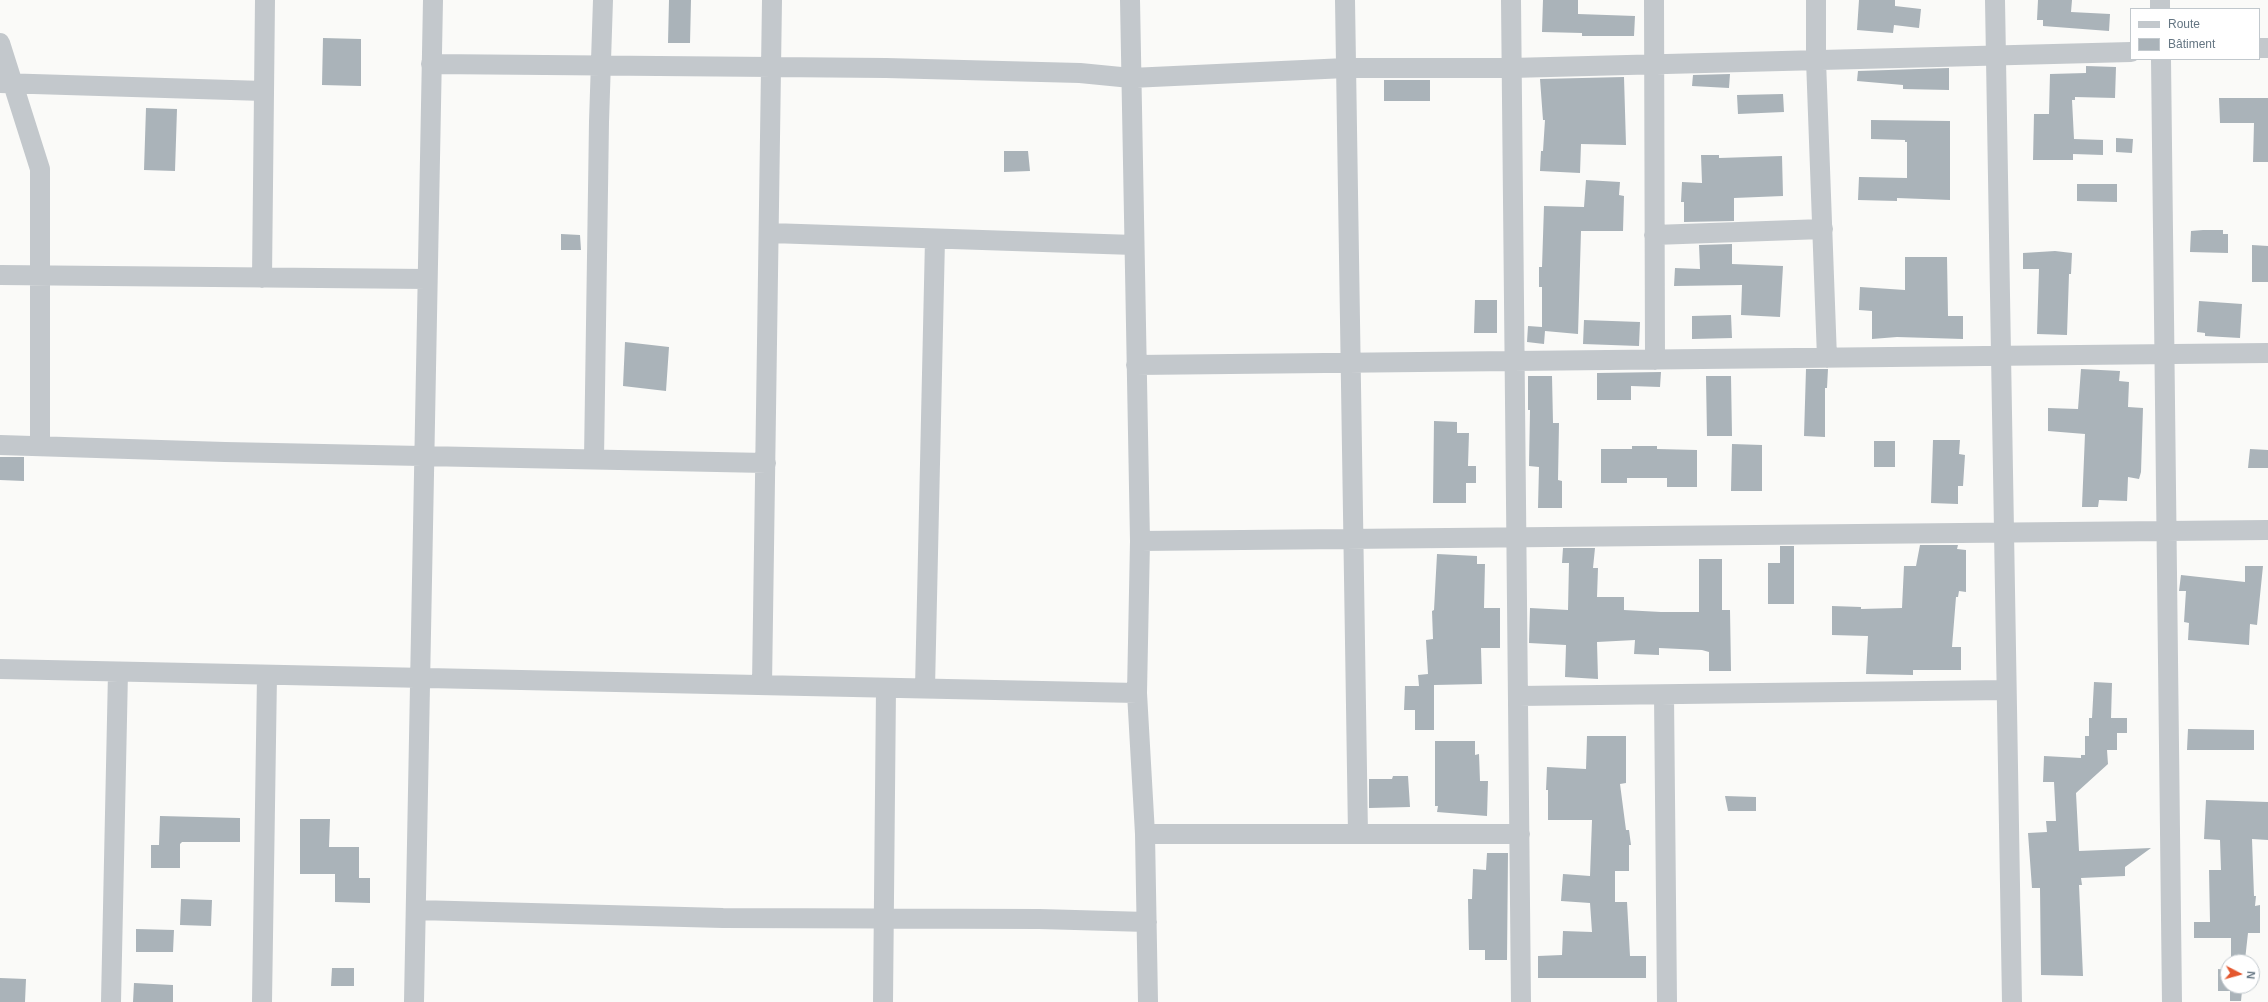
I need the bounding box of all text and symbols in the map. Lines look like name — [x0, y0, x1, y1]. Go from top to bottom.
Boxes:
legend — [2130, 8, 2260, 60]
text: Route — [2168, 17, 2200, 31]
text: Bâtiment — [2168, 37, 2215, 51]
north arrow — [2220, 954, 2260, 994]
text: N — [2245, 971, 2257, 980]

